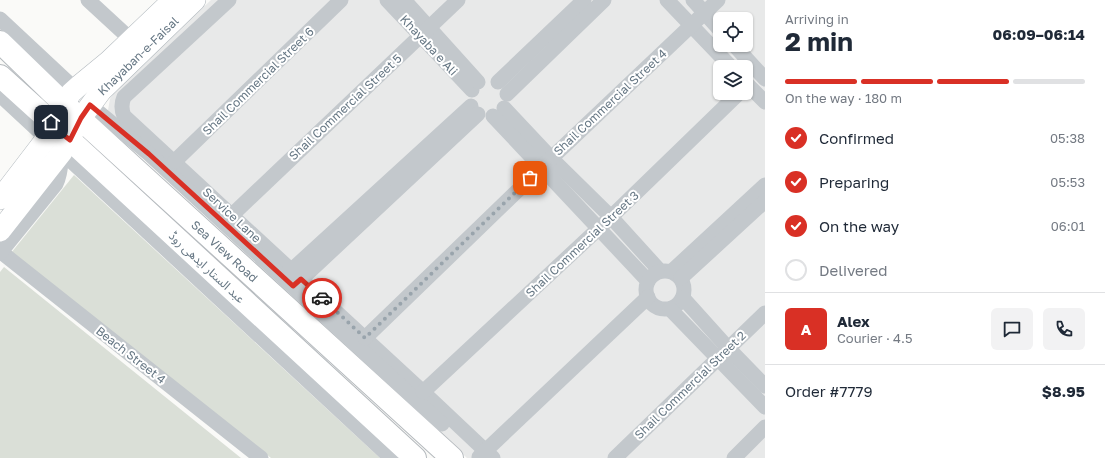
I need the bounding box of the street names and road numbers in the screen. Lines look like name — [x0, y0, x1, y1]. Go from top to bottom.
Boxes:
street label: Khayaba e Ali — [397, 12, 461, 78]
street label: Khayaban-e-Faisal — [94, 13, 181, 98]
street label: Shail Commercial Street 6 — [199, 24, 317, 138]
street label: Shail Commercial Street 4 — [550, 46, 670, 158]
street label: Shail Commercial Street 5 — [285, 51, 405, 163]
street label: Service Lane — [200, 184, 264, 246]
street label: Shail Commercial Street 3 — [522, 188, 642, 300]
street label: Sea View Road — [189, 217, 261, 285]
street label: عبد الستار ایدھی روڈ — [166, 228, 248, 306]
street label: Beach Street 4 — [93, 323, 169, 387]
street label: Shail Commercial Street 2 — [631, 328, 749, 442]

